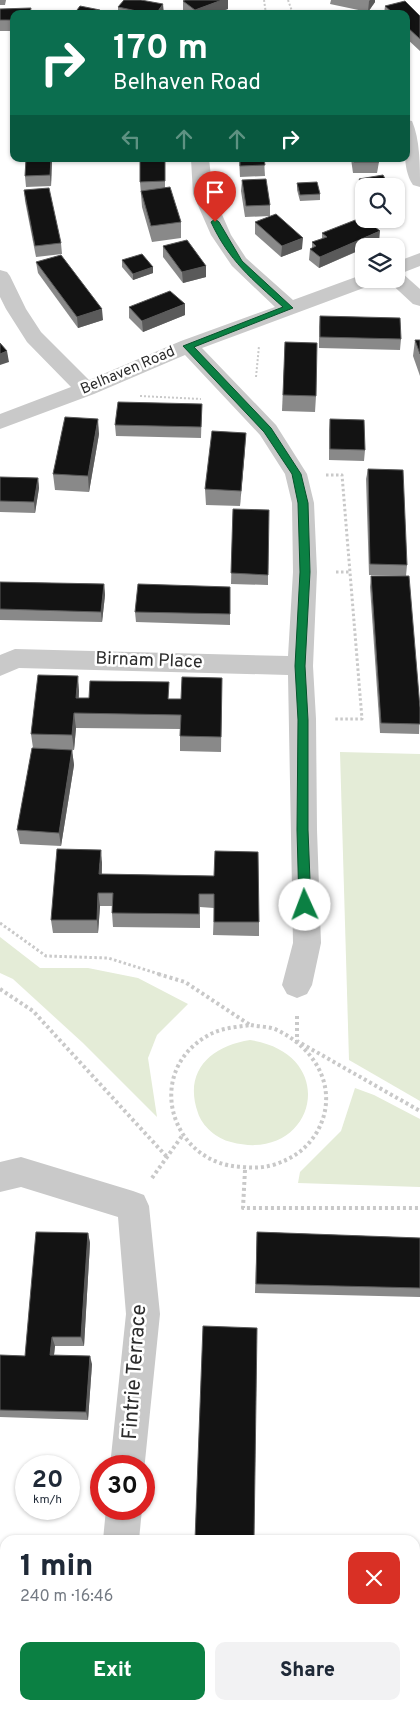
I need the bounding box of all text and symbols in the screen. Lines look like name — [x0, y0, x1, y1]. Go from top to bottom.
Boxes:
text: 170 m — [113, 27, 208, 71]
icon: right — [30, 30, 95, 95]
text: Belhaven Road — [113, 70, 261, 97]
icon: left — [117, 125, 145, 153]
icon: ahead — [170, 125, 198, 153]
icon: ahead — [223, 125, 251, 153]
icon: right — [276, 125, 304, 153]
pin — [194, 171, 236, 222]
icon: arrive — [201, 178, 229, 206]
map controls — [355, 178, 405, 288]
button: search — [355, 178, 405, 228]
button: layers — [355, 238, 405, 288]
street label: Belhaven Road — [78, 343, 178, 399]
street label: Birnam Place — [95, 648, 203, 674]
position arrow — [278, 878, 330, 930]
street label: Fintrie Terrace — [117, 1303, 153, 1441]
speed limit sign: 30 — [90, 1455, 155, 1520]
text: 20 — [32, 1465, 63, 1497]
text: km/h — [33, 1492, 62, 1508]
text: 1 min — [20, 1549, 93, 1586]
button: close — [348, 1552, 400, 1604]
text: 240 m · 16:46 — [20, 1587, 113, 1607]
button: Exit — [20, 1642, 205, 1700]
button: Share — [215, 1642, 400, 1700]

